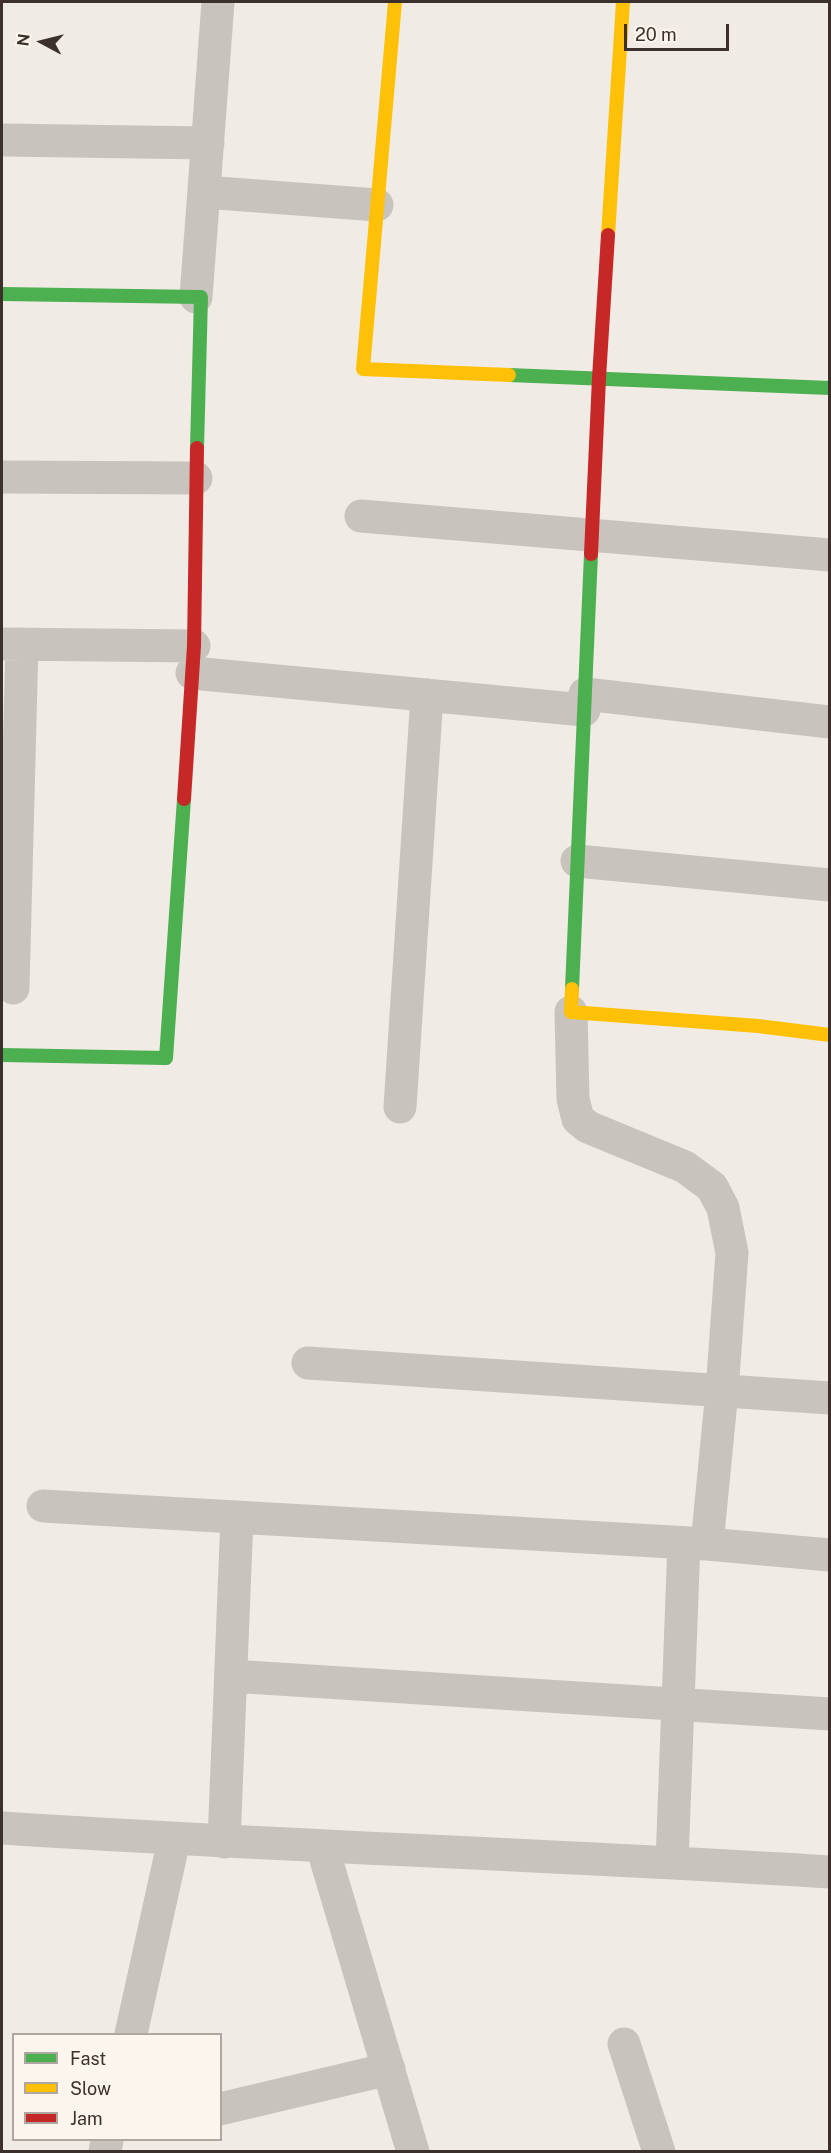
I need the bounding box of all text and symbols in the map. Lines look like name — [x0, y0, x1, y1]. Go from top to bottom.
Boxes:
north arrow — [12, 12, 72, 72]
scale bar — [627, 12, 732, 50]
text: 20 m — [635, 24, 677, 45]
text: N — [13, 32, 34, 47]
legend — [12, 2033, 222, 2141]
text: Fast — [70, 2048, 106, 2069]
text: Slow — [70, 2078, 111, 2099]
text: Jam — [70, 2108, 103, 2129]

